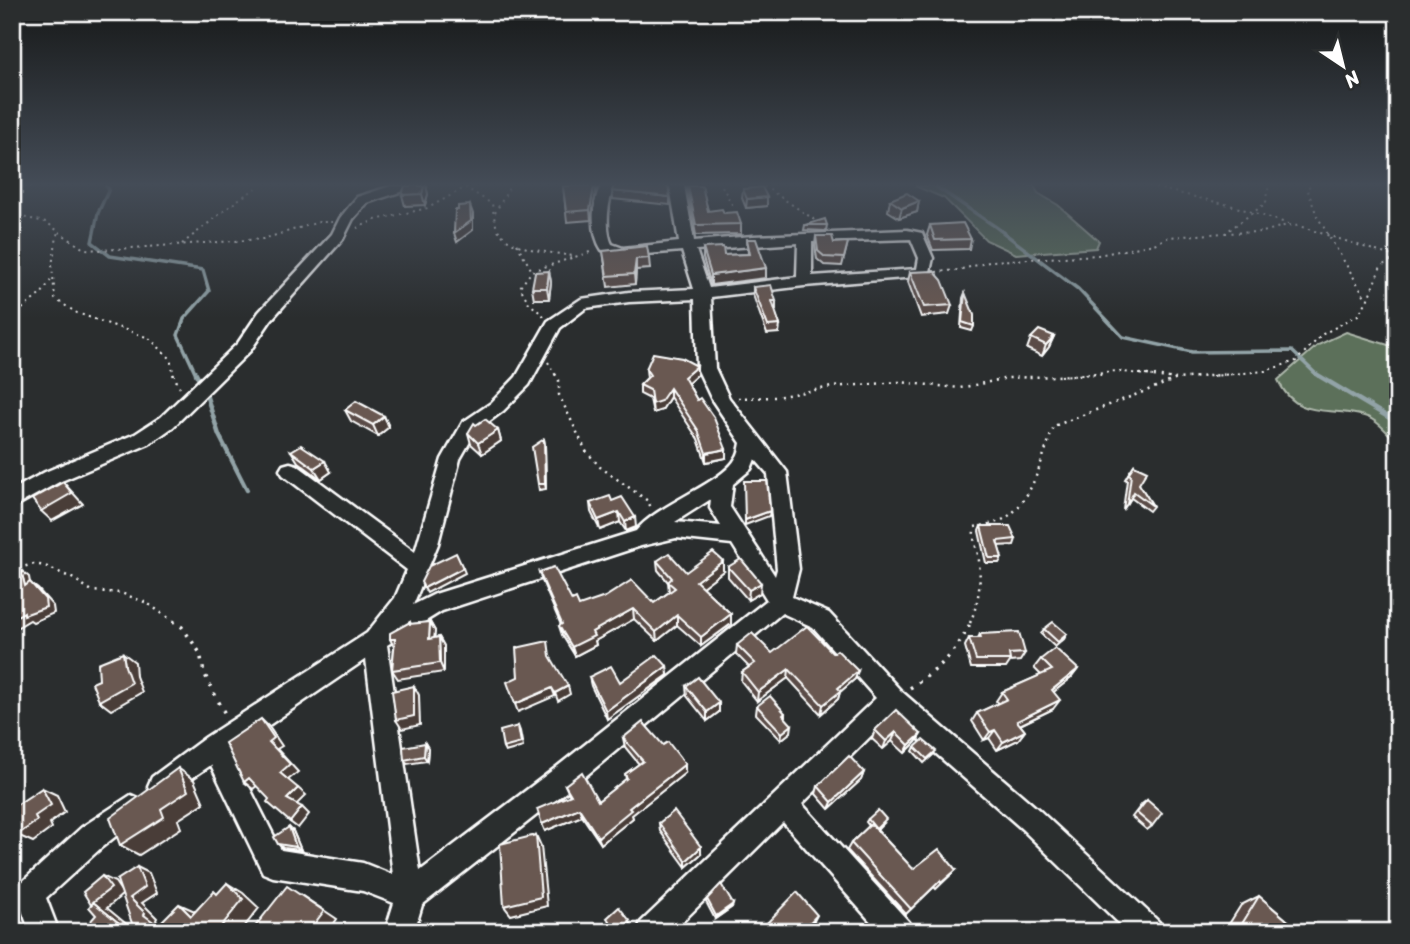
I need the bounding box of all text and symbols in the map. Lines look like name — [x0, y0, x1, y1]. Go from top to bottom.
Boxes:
north arrow — [1308, 32, 1378, 102]
text: N — [1337, 62, 1368, 97]

